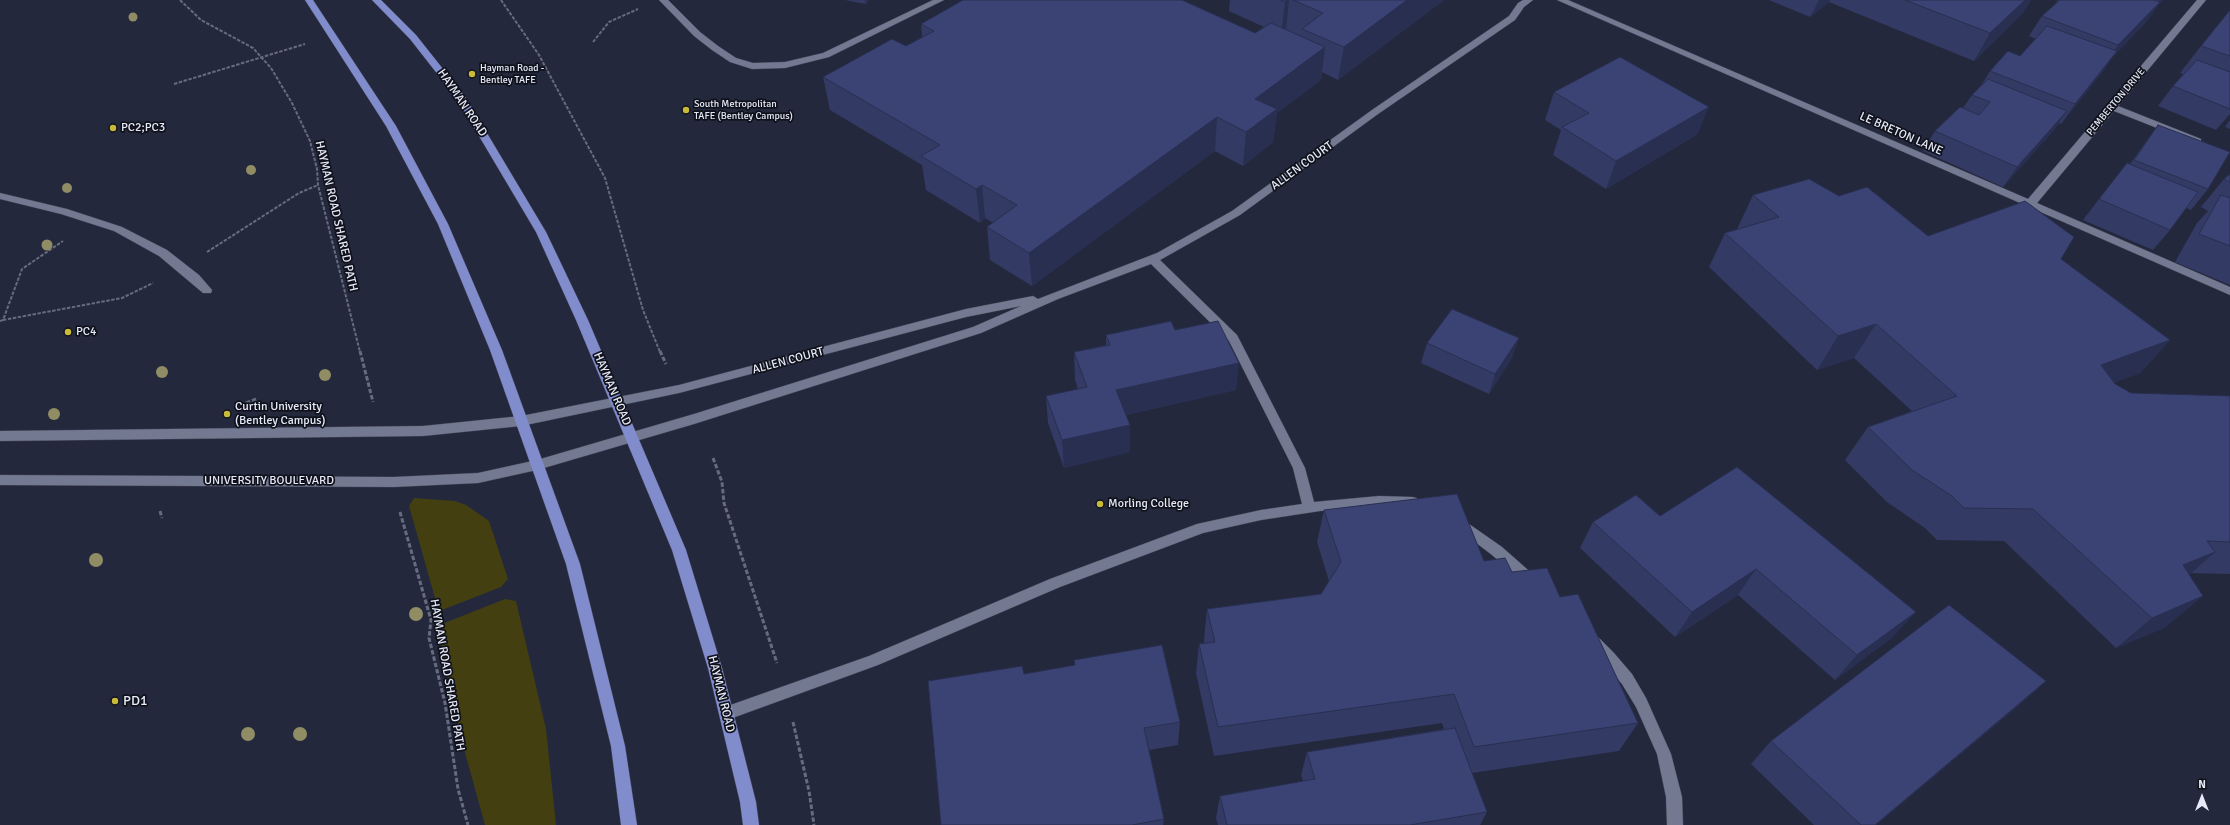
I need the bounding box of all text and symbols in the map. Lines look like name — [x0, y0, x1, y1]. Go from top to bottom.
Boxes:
place label: Hayman Road - Bentley TAFE — [480, 62, 544, 86]
street label: PEMBERTON DRIVE — [2084, 66, 2148, 138]
street label: HAYMAN ROAD — [434, 67, 490, 139]
marker: Hayman Road - Bentley TAFE — [467, 69, 477, 79]
place label: South Metropolitan TAFE (Bentley Campus) — [694, 98, 793, 122]
marker: South Metropolitan TAFE (Bentley Campus) — [681, 105, 691, 115]
street label: LE BRETON LANE — [1857, 109, 1945, 159]
place label: PC2;PC3 — [121, 121, 165, 135]
marker: PC2;PC3 — [108, 123, 118, 133]
street label: HAYMAN ROAD SHARED PATH — [312, 139, 360, 293]
street label: ALLEN COURT — [1268, 139, 1336, 193]
place label: PC4 — [76, 325, 97, 339]
marker: PC4 — [63, 327, 73, 337]
street label: ALLEN COURT — [751, 345, 825, 377]
street label: HAYMAN ROAD — [590, 350, 634, 428]
place label: Curtin University (Bentley Campus) — [235, 400, 325, 428]
marker: Curtin University (Bentley Campus) — [222, 409, 232, 419]
street label: UNIVERSITY BOULEVARD — [204, 474, 334, 488]
place label: Morling College — [1108, 497, 1189, 511]
marker: Morling College — [1095, 499, 1105, 509]
street label: HAYMAN ROAD SHARED PATH — [427, 598, 467, 752]
street label: HAYMAN ROAD — [705, 654, 737, 734]
place label: PD1 — [123, 693, 148, 709]
marker: PD1 — [110, 696, 120, 706]
north arrow — [2182, 777, 2222, 817]
text: N — [2198, 778, 2206, 791]

